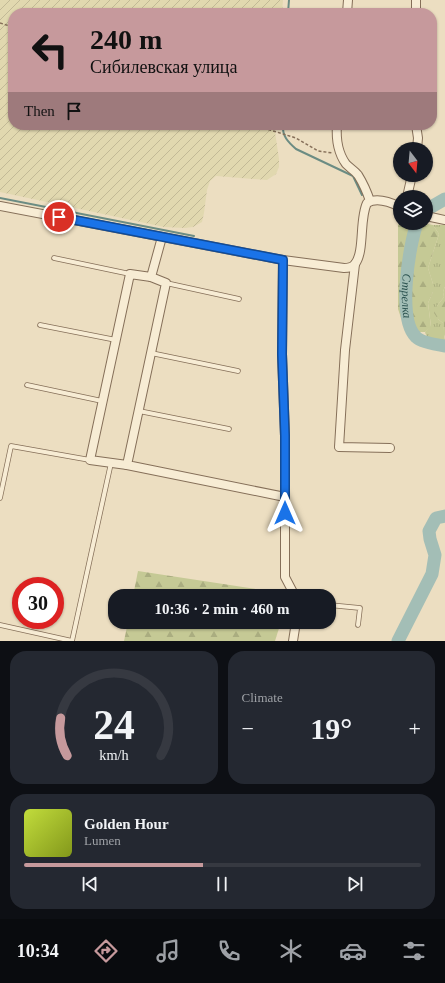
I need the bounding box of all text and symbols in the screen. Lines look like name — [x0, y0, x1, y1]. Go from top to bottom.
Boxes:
icon: left — [24, 24, 76, 76]
text: 240 m — [90, 24, 162, 55]
text: Сибилевская улица — [90, 57, 237, 77]
icon: arrive — [63, 100, 85, 122]
text: Then — [24, 103, 55, 119]
north arrow — [393, 142, 433, 182]
map controls — [393, 142, 433, 230]
button: layers — [393, 190, 433, 230]
pin — [42, 200, 76, 234]
icon: arrive — [48, 206, 70, 228]
water label: Стрелка — [399, 273, 414, 319]
position arrow — [264, 492, 306, 534]
speed limit sign: 30 — [12, 577, 64, 629]
text: 10:36 · 2 min · 460 m — [155, 601, 290, 617]
text: Climate — [242, 690, 283, 705]
text: 24 — [93, 701, 135, 747]
text: 19° — [310, 712, 352, 745]
text: − — [242, 716, 254, 741]
text: + — [409, 716, 421, 741]
text: km/h — [99, 746, 128, 762]
text: Golden Hour — [84, 816, 169, 832]
text: Lumen — [84, 833, 121, 848]
icon: previous — [79, 873, 101, 895]
icon: pause — [211, 873, 233, 895]
icon: next — [344, 873, 366, 895]
icon: directions — [92, 937, 120, 965]
icon: music — [154, 937, 182, 965]
icon: phone — [215, 937, 243, 965]
icon: climate — [277, 937, 305, 965]
icon: car — [339, 937, 367, 965]
icon: filters — [400, 937, 428, 965]
text: 10:34 — [17, 941, 59, 961]

